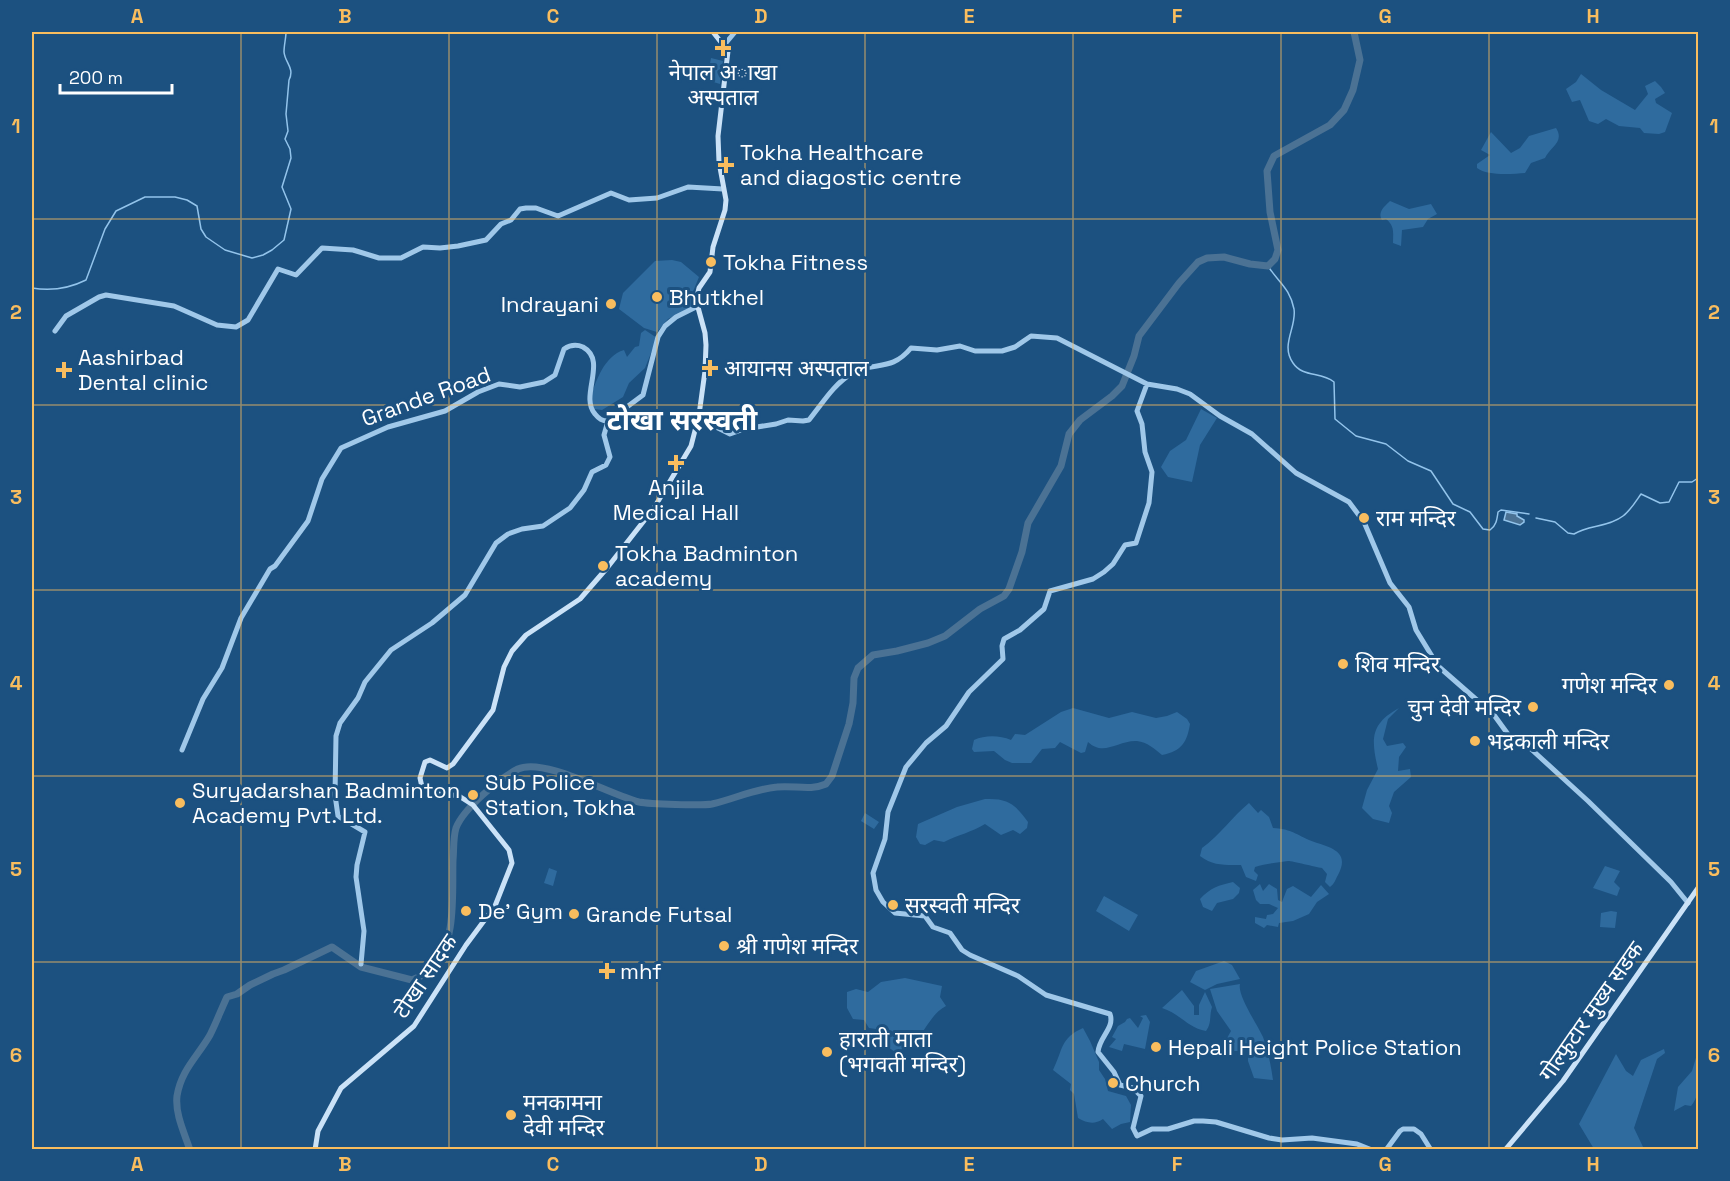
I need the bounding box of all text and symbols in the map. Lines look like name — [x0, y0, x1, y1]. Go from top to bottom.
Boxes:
text: A — [131, 3, 144, 29]
text: B — [338, 3, 352, 29]
text: C — [547, 3, 560, 29]
text: D — [754, 3, 768, 29]
text: E — [963, 3, 975, 29]
text: F — [1172, 3, 1183, 29]
text: G — [1378, 3, 1392, 29]
text: H — [1586, 3, 1600, 29]
marker: नेपाल अाखा अस्पताल — [714, 39, 732, 57]
scale bar — [60, 57, 172, 95]
place label: नेपाल अाखा अस्पताल — [669, 58, 777, 111]
text: 200 m — [69, 66, 123, 89]
text: 1 — [11, 113, 21, 139]
text: 1 — [1709, 113, 1719, 139]
place label: Tokha Healthcare and diagostic centre — [740, 138, 962, 191]
marker: Tokha Healthcare and diagostic centre — [717, 156, 735, 174]
place label: Tokha Fitness — [723, 248, 868, 276]
marker: Tokha Fitness — [704, 255, 718, 269]
place label: Bhutkhel — [669, 283, 764, 311]
place label: Indrayani — [501, 290, 599, 318]
marker: Bhutkhel — [650, 290, 664, 304]
marker: Indrayani — [604, 297, 618, 311]
text: 2 — [10, 299, 22, 325]
text: 2 — [1708, 299, 1720, 325]
place label: Aashirbad Dental clinic — [78, 343, 209, 396]
place label: आयानस अस्पताल — [724, 354, 870, 382]
marker: आयानस अस्पताल — [701, 359, 719, 377]
street label: Grande Road — [358, 360, 494, 432]
marker: Aashirbad Dental clinic — [55, 361, 73, 379]
district label: टोखा सरस्वती — [607, 402, 758, 438]
marker: Anjila Medical Hall — [667, 454, 685, 472]
place label: Anjila Medical Hall — [613, 473, 739, 526]
text: 3 — [10, 484, 22, 510]
text: 3 — [1708, 484, 1720, 510]
place label: राम मन्दिर — [1376, 504, 1457, 532]
marker: राम मन्दिर — [1357, 511, 1371, 525]
place label: Tokha Badminton academy — [615, 539, 798, 592]
marker: Tokha Badminton academy — [596, 559, 610, 573]
place label: शिव मन्दिर — [1355, 650, 1441, 678]
marker: शिव मन्दिर — [1336, 657, 1350, 671]
text: 4 — [10, 670, 23, 696]
text: 4 — [1708, 670, 1721, 696]
place label: गणेश मन्दिर — [1562, 671, 1658, 699]
marker: गणेश मन्दिर — [1662, 678, 1676, 692]
place label: चुन देवी मन्दिर — [1408, 693, 1522, 722]
marker: चुन देवी मन्दिर — [1526, 700, 1540, 714]
place label: भद्रकाली मन्दिर — [1487, 727, 1610, 755]
marker: भद्रकाली मन्दिर — [1468, 734, 1482, 748]
place label: Sub Police Station, Tokha — [485, 768, 636, 821]
place label: Suryadarshan Badminton Academy Pvt. Ltd. — [192, 776, 460, 829]
marker: Sub Police Station, Tokha — [466, 788, 480, 802]
marker: Suryadarshan Badminton Academy Pvt. Ltd. — [173, 796, 187, 810]
text: 5 — [10, 856, 22, 882]
text: 5 — [1708, 856, 1720, 882]
place label: सरस्वती मन्दिर — [905, 891, 1021, 919]
place label: De' Gym — [478, 897, 563, 925]
marker: सरस्वती मन्दिर — [886, 898, 900, 912]
place label: Grande Futsal — [586, 900, 732, 928]
marker: De' Gym — [459, 904, 473, 918]
marker: Grande Futsal — [567, 907, 581, 921]
street label: टोखा सादक — [387, 928, 464, 1023]
place label: श्री गणेश मन्दिर — [736, 932, 859, 960]
street label: गोल्फुटार मुख्य सडक — [1533, 935, 1651, 1087]
marker: श्री गणेश मन्दिर — [717, 939, 731, 953]
place label: mhf — [620, 957, 662, 985]
marker: mhf — [598, 962, 616, 980]
place label: हाराती माता (भगवती मन्दिर) — [839, 1025, 966, 1078]
place label: Hepali Height Police Station — [1168, 1033, 1462, 1061]
marker: Hepali Height Police Station — [1149, 1040, 1163, 1054]
text: 6 — [10, 1042, 22, 1068]
text: 6 — [1708, 1042, 1720, 1068]
marker: हाराती माता (भगवती मन्दिर) — [820, 1045, 834, 1059]
place label: Church — [1125, 1069, 1200, 1097]
marker: Church — [1106, 1076, 1120, 1090]
place label: मनकामना देवी मन्दिर — [523, 1088, 606, 1141]
marker: मनकामना देवी मन्दिर — [504, 1108, 518, 1122]
text: A — [131, 1151, 144, 1177]
text: B — [338, 1151, 352, 1177]
text: C — [547, 1151, 560, 1177]
text: D — [754, 1151, 768, 1177]
text: E — [963, 1151, 975, 1177]
text: F — [1172, 1151, 1183, 1177]
text: G — [1378, 1151, 1392, 1177]
text: H — [1586, 1151, 1600, 1177]

